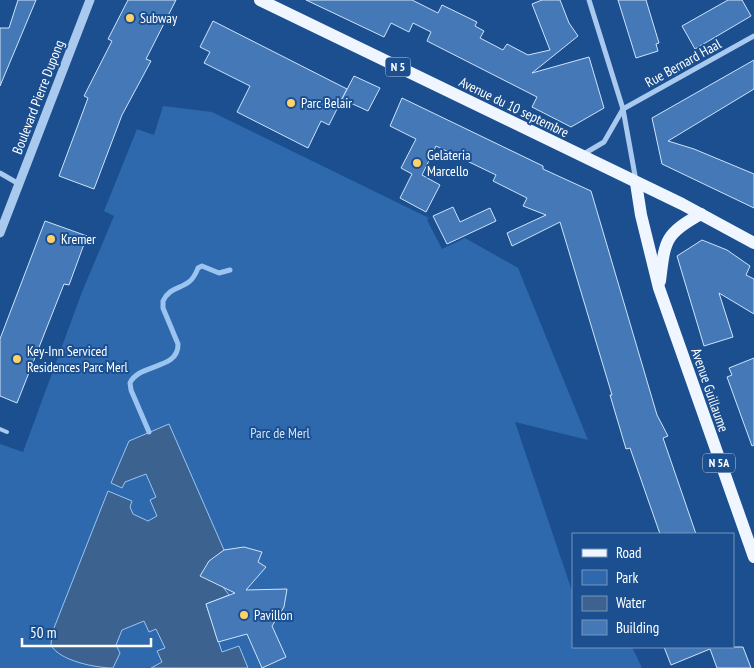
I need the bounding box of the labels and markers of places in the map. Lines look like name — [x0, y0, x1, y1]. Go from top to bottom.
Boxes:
place label: Subway — [140, 9, 178, 27]
marker: Subway — [124, 12, 136, 24]
place label: Parc Belair — [301, 94, 352, 112]
marker: Parc Belair — [285, 97, 297, 109]
place label: Gelateria Marcello — [427, 146, 471, 180]
marker: Gelateria Marcello — [411, 157, 423, 169]
place label: Kremer — [61, 230, 96, 248]
marker: Kremer — [45, 233, 57, 245]
place label: Key-Inn Serviced Residences Parc Merl — [27, 342, 129, 376]
marker: Key-Inn Serviced Residences Parc Merl — [11, 353, 23, 365]
place label: Pavillon — [254, 606, 293, 624]
marker: Pavillon — [238, 609, 250, 621]

